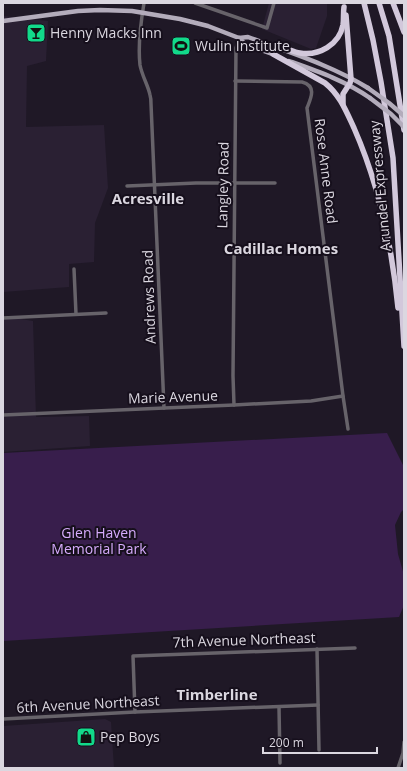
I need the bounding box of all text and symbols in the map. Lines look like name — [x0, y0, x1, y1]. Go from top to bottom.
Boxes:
bar icon: Henny Macks Inn — [25, 22, 47, 44]
place label: Henny Macks Inn — [50, 23, 162, 42]
sports icon: Wulin Institute — [170, 35, 192, 57]
place label: Wulin Institute — [195, 36, 290, 55]
street label: Rose Anne Road — [311, 117, 342, 225]
street label: Arundel Expressway — [364, 119, 395, 252]
street label: Langley Road — [212, 141, 233, 229]
district label: Acresville — [112, 188, 184, 208]
district label: Cadillac Homes — [224, 238, 338, 258]
street label: Andrews Road — [137, 250, 160, 344]
street label: Marie Avenue — [128, 385, 218, 408]
park label: Glen Haven Memorial Park — [51, 523, 147, 558]
street label: 7th Avenue Northeast — [172, 628, 316, 651]
district label: Timberline — [176, 684, 258, 704]
street label: 6th Avenue Northeast — [16, 690, 160, 717]
shop icon: Pep Boys — [75, 726, 97, 748]
place label: Pep Boys — [100, 727, 160, 746]
scale bar — [263, 729, 377, 755]
text: 200 m — [269, 734, 304, 751]

